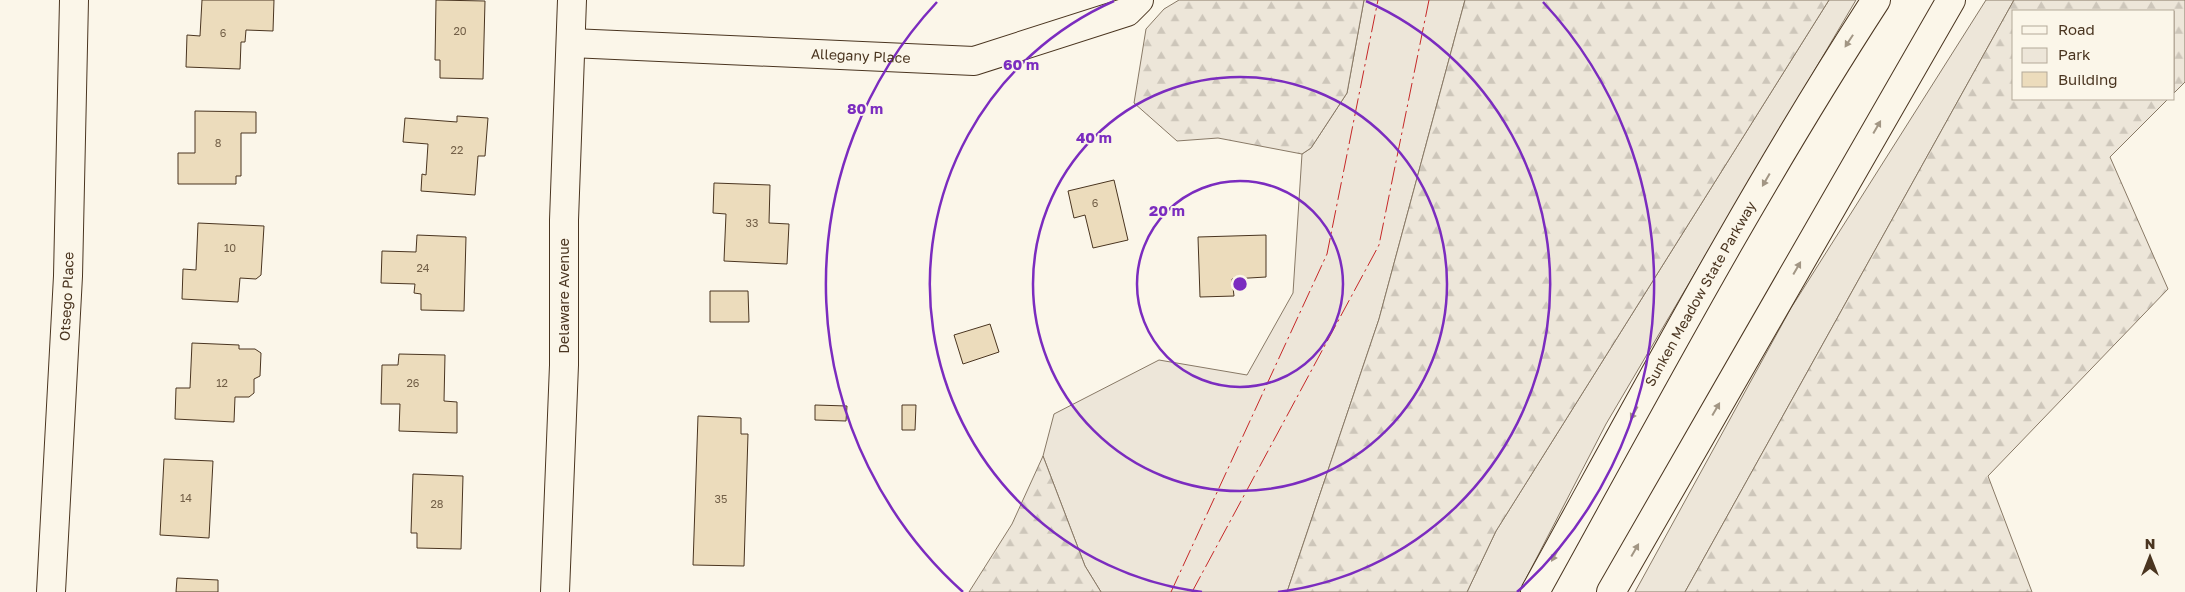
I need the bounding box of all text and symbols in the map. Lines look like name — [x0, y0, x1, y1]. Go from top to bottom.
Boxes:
legend — [2012, 10, 2175, 100]
text: Road — [2058, 20, 2095, 38]
house number: 20 — [453, 24, 467, 37]
house number: 6 — [220, 26, 227, 39]
one-way arrow — [1845, 34, 1854, 48]
street label: Allegany Place — [811, 45, 911, 66]
text: Park — [2058, 45, 2091, 63]
text: 60 m — [1003, 55, 1039, 73]
text: Building — [2058, 70, 2118, 88]
text: 80 m — [847, 99, 883, 117]
one-way arrow — [1873, 120, 1882, 133]
text: 40 m — [1076, 128, 1112, 146]
house number: 8 — [215, 136, 222, 149]
house number: 22 — [451, 143, 463, 156]
one-way arrow — [1761, 174, 1770, 187]
house number: 6 — [1092, 196, 1099, 209]
street label: Sunken Meadow State Parkway — [1641, 198, 1759, 389]
text: 20 m — [1149, 201, 1185, 219]
house number: 33 — [746, 216, 758, 229]
street label: Delaware Avenue — [555, 238, 572, 354]
house number: 10 — [224, 241, 236, 254]
street label: Otsego Place — [56, 252, 77, 341]
house number: 24 — [416, 261, 430, 274]
one-way arrow — [1792, 261, 1801, 274]
centre of rings — [1231, 275, 1249, 293]
house number: 12 — [216, 376, 228, 389]
house number: 26 — [406, 376, 420, 389]
one-way arrow — [1711, 402, 1720, 415]
one-way arrow — [1630, 406, 1638, 420]
house number: 14 — [180, 491, 192, 504]
house number: 35 — [715, 492, 727, 505]
house number: 28 — [430, 497, 444, 510]
north arrow — [2125, 532, 2175, 582]
text: N — [2145, 535, 2155, 552]
one-way arrow — [1631, 542, 1639, 557]
one-way arrow — [1551, 549, 1560, 562]

